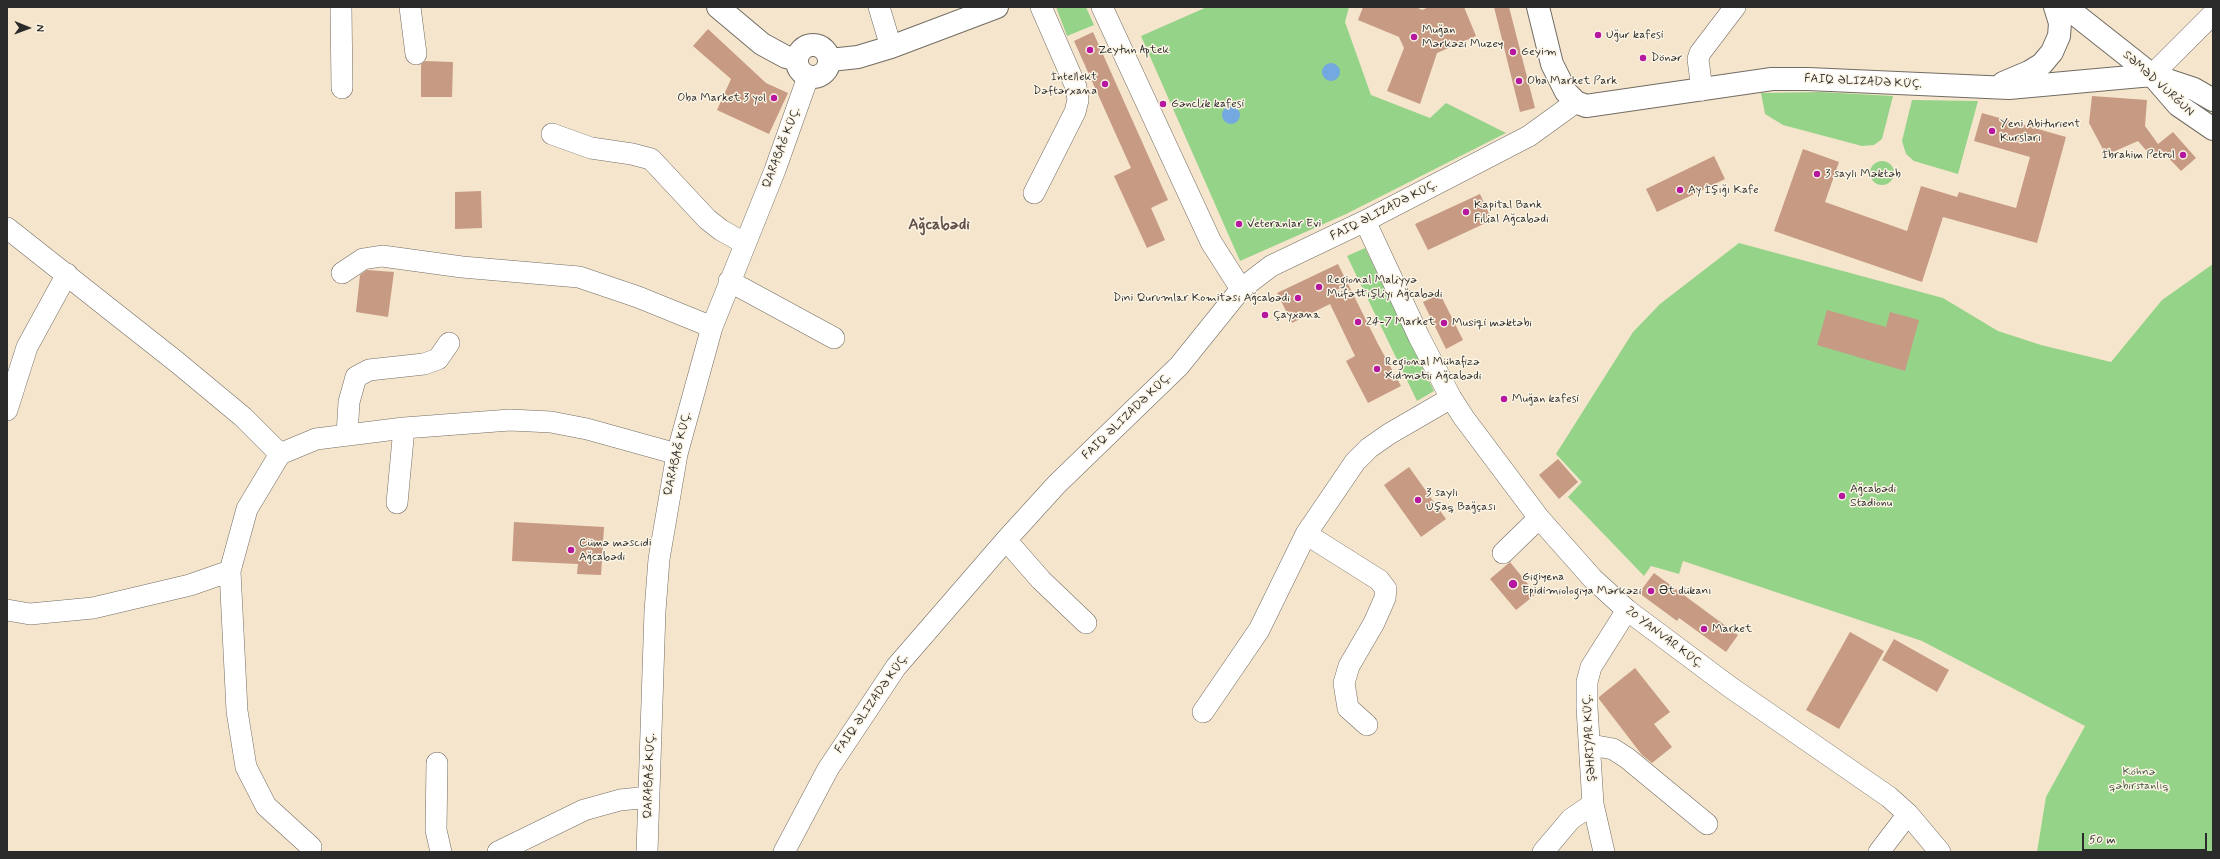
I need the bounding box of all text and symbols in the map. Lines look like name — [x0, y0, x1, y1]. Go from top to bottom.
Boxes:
north arrow — [8, 8, 48, 48]
place label: Muğan Mərkəzi Muzey — [1422, 23, 1503, 51]
text: N — [33, 24, 47, 32]
place label: Uğur kafesi — [1606, 28, 1663, 42]
marker: Uğur kafesi — [1593, 30, 1603, 40]
marker: Muğan Mərkəzi Muzey — [1409, 32, 1419, 42]
place label: Zeytun Aptek — [1098, 43, 1169, 57]
marker: Zeytun Aptek — [1085, 45, 1095, 55]
place label: Geyim — [1521, 45, 1557, 59]
marker: Geyim — [1508, 47, 1518, 57]
street label: SƏMƏD VURĞUN — [2119, 48, 2197, 120]
place label: Dönər — [1651, 51, 1682, 65]
marker: Dönər — [1638, 53, 1648, 63]
place label: İntellekt Dəftərxana — [1033, 70, 1097, 98]
street label: FAIQ ƏLIZADƏ KÜÇ. — [1804, 72, 1922, 92]
place label: Oba Market Park — [1527, 74, 1617, 88]
marker: Oba Market Park — [1514, 76, 1524, 86]
marker: İntellekt Dəftərxana — [1100, 79, 1110, 89]
place label: Oba Market 3 yol — [677, 91, 766, 105]
marker: Oba Market 3 yol — [769, 93, 779, 103]
place label: Gənclik kafesi — [1171, 97, 1244, 111]
marker: Gənclik kafesi — [1158, 99, 1168, 109]
street label: QARABAĞ KÜÇ. — [760, 106, 804, 190]
place label: Yeni Abiturient Kursları — [2000, 117, 2080, 145]
marker: Yeni Abiturient Kursları — [1987, 126, 1997, 136]
place label: İbrahim Petrol — [2102, 148, 2175, 162]
marker: İbrahim Petrol — [2178, 150, 2188, 160]
place label: 3 saylı Məktəb — [1825, 167, 1901, 181]
marker: 3 saylı Məktəb — [1812, 169, 1822, 179]
street label: FAIQ ƏLIZADƏ KÜÇ. — [1328, 178, 1440, 244]
place label: Ay İşığı Kafe — [1688, 183, 1759, 197]
marker: Ay İşığı Kafe — [1675, 185, 1685, 195]
place label: Kapital Bank Filial Ağcabədi — [1474, 198, 1549, 226]
marker: Kapital Bank Filial Ağcabədi — [1461, 207, 1471, 217]
district label: Ağcabədi — [908, 216, 970, 236]
place label: Veteranlar Evi — [1247, 217, 1321, 231]
marker: Veteranlar Evi — [1234, 219, 1244, 229]
place label: Regional Maliyyə Müfəttişliyi Ağcabədi — [1327, 273, 1443, 301]
marker: Regional Maliyyə Müfəttişliyi Ağcabədi — [1314, 282, 1324, 292]
place label: Dini Qurumlar Komitəsi Ağcabədi — [1113, 291, 1290, 305]
marker: Dini Qurumlar Komitəsi Ağcabədi — [1293, 293, 1303, 303]
place label: Çayxana — [1273, 308, 1320, 322]
marker: Çayxana — [1260, 310, 1270, 320]
place label: 24-7 Market — [1366, 315, 1435, 329]
place label: Musiqi məktəbi — [1452, 316, 1532, 330]
marker: 24-7 Market — [1353, 317, 1363, 327]
marker: Musiqi məktəbi — [1439, 318, 1449, 328]
place label: Regional Mühafizə Xidmətii Ağcabədi — [1385, 355, 1481, 383]
marker: Regional Mühafizə Xidmətii Ağcabədi — [1372, 364, 1382, 374]
street label: FAIQ ƏLIZADƏ KÜÇ. — [1080, 371, 1174, 463]
place label: Muğan kafesi — [1512, 392, 1579, 406]
marker: Muğan kafesi — [1499, 394, 1509, 404]
street label: QARABAĞ KÜÇ. — [661, 411, 695, 497]
place label: Ağcabədi Stadionu — [1850, 482, 1896, 510]
place label: 3 saylı Uşaq Bağçası — [1426, 486, 1496, 514]
marker: Ağcabədi Stadionu — [1837, 491, 1847, 501]
marker: 3 saylı Uşaq Bağçası — [1413, 495, 1423, 505]
place label: Cümə məscidi Ağcabədi — [579, 536, 652, 564]
marker: Cümə məscidi Ağcabədi — [566, 545, 576, 555]
place label: Gigiyena Epidimiologiya Mərkəzi — [1522, 570, 1641, 598]
marker: Gigiyena Epidimiologiya Mərkəzi — [1507, 578, 1519, 590]
place label: Әt dükanı — [1659, 584, 1712, 598]
marker: Әt dükanı — [1646, 586, 1656, 596]
street label: 20 YANVAR KÜÇ. — [1622, 604, 1706, 672]
place label: Market — [1712, 622, 1752, 636]
marker: Market — [1699, 624, 1709, 634]
street label: FAIQ ƏLIZADƏ KÜÇ. — [832, 652, 912, 756]
street label: ŞƏHRIYAR KÜÇ. — [1581, 694, 1599, 782]
street label: QARABAĞ KÜÇ. — [641, 733, 659, 819]
park label: Köhnə qəbirstanlıq — [2109, 765, 2169, 793]
scale bar — [2084, 825, 2209, 851]
text: 50 m — [2089, 832, 2116, 848]

